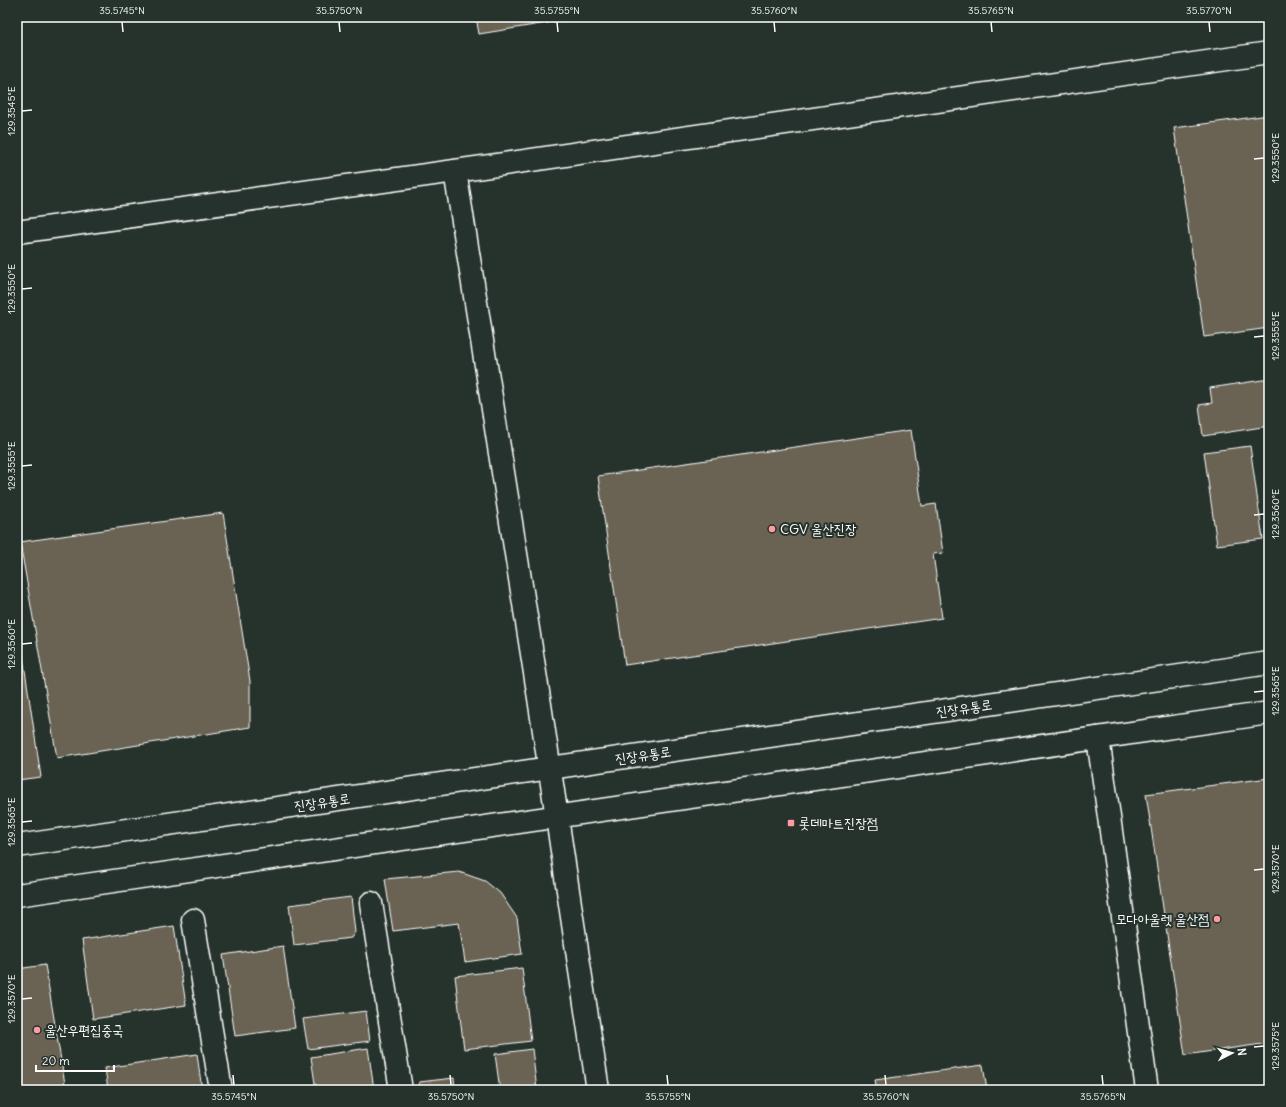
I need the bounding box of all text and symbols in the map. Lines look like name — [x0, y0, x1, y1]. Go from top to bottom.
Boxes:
text: 35.5745°N — [99, 4, 145, 17]
text: 35.5750°N — [316, 4, 362, 17]
text: 35.5755°N — [534, 4, 580, 17]
text: 35.5760°N — [751, 4, 797, 17]
text: 35.5765°N — [968, 4, 1014, 17]
text: 35.5770°N — [1186, 4, 1232, 17]
text: 129.3545°E — [5, 86, 18, 136]
text: 129.3550°E — [1269, 133, 1282, 183]
text: 129.3550°E — [5, 264, 18, 314]
text: 129.3555°E — [1269, 311, 1282, 361]
text: 129.3555°E — [5, 441, 18, 491]
text: 129.3560°E — [1269, 489, 1282, 539]
place label: CGV 울산진장 — [780, 520, 857, 538]
marker: CGV 울산진장 — [767, 524, 777, 534]
text: 129.3560°E — [5, 619, 18, 669]
text: 129.3565°E — [1269, 666, 1282, 716]
street label: 진장유통로 — [935, 695, 993, 721]
street label: 진장유통로 — [614, 742, 672, 768]
street label: 진장유통로 — [293, 789, 351, 815]
text: 129.3565°E — [5, 797, 18, 847]
place label: 롯데마트진장점 — [799, 814, 878, 832]
marker: 롯데마트진장점 — [786, 818, 796, 828]
text: 129.3570°E — [1269, 844, 1282, 894]
place label: 모다아울렛 울산점 — [1116, 910, 1209, 928]
marker: 모다아울렛 울산점 — [1212, 914, 1222, 924]
text: 129.3570°E — [5, 974, 18, 1024]
place label: 울산우편집중국 — [45, 1021, 124, 1039]
text: 129.3575°E — [1269, 1022, 1282, 1070]
marker: 울산우편집중국 — [32, 1025, 42, 1035]
north arrow — [1212, 1033, 1252, 1073]
scale bar — [36, 1047, 114, 1073]
text: N — [1235, 1047, 1249, 1056]
text: 20 m — [42, 1053, 70, 1068]
text: 35.5745°N — [211, 1090, 257, 1103]
text: 35.5750°N — [428, 1090, 474, 1103]
text: 35.5755°N — [645, 1090, 691, 1103]
text: 35.5760°N — [863, 1090, 909, 1103]
text: 35.5765°N — [1080, 1090, 1126, 1103]

